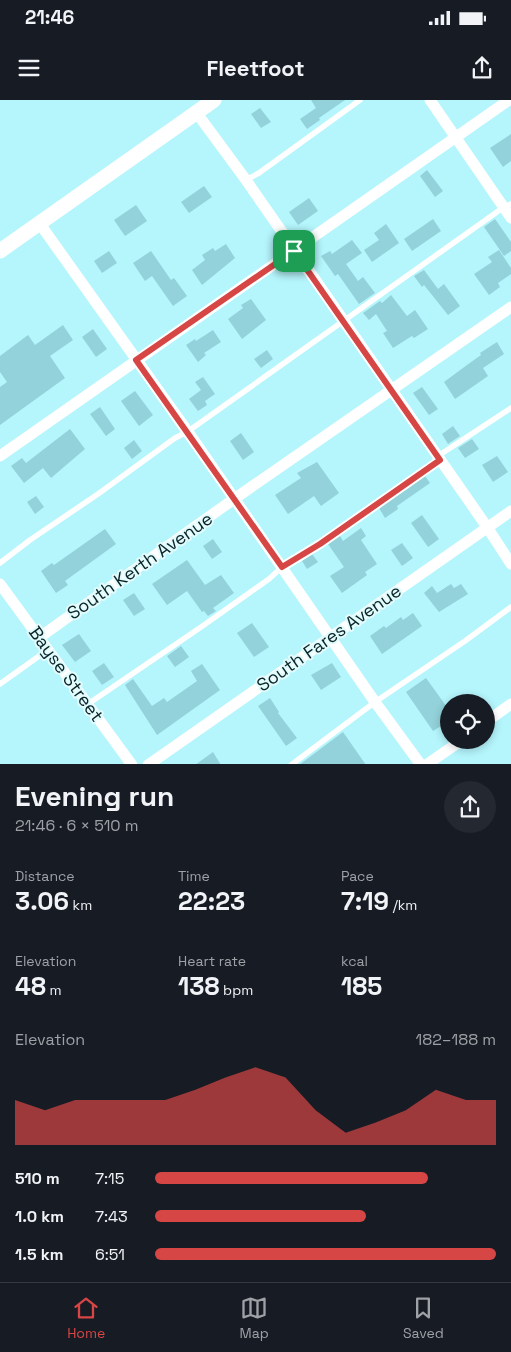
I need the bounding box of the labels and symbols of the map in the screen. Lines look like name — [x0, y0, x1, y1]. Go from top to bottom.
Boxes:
pin — [273, 230, 315, 272]
street label: South Kerth Avenue — [62, 507, 217, 624]
street label: South Fares Avenue — [252, 579, 406, 696]
street label: Bayse Street — [24, 621, 109, 726]

